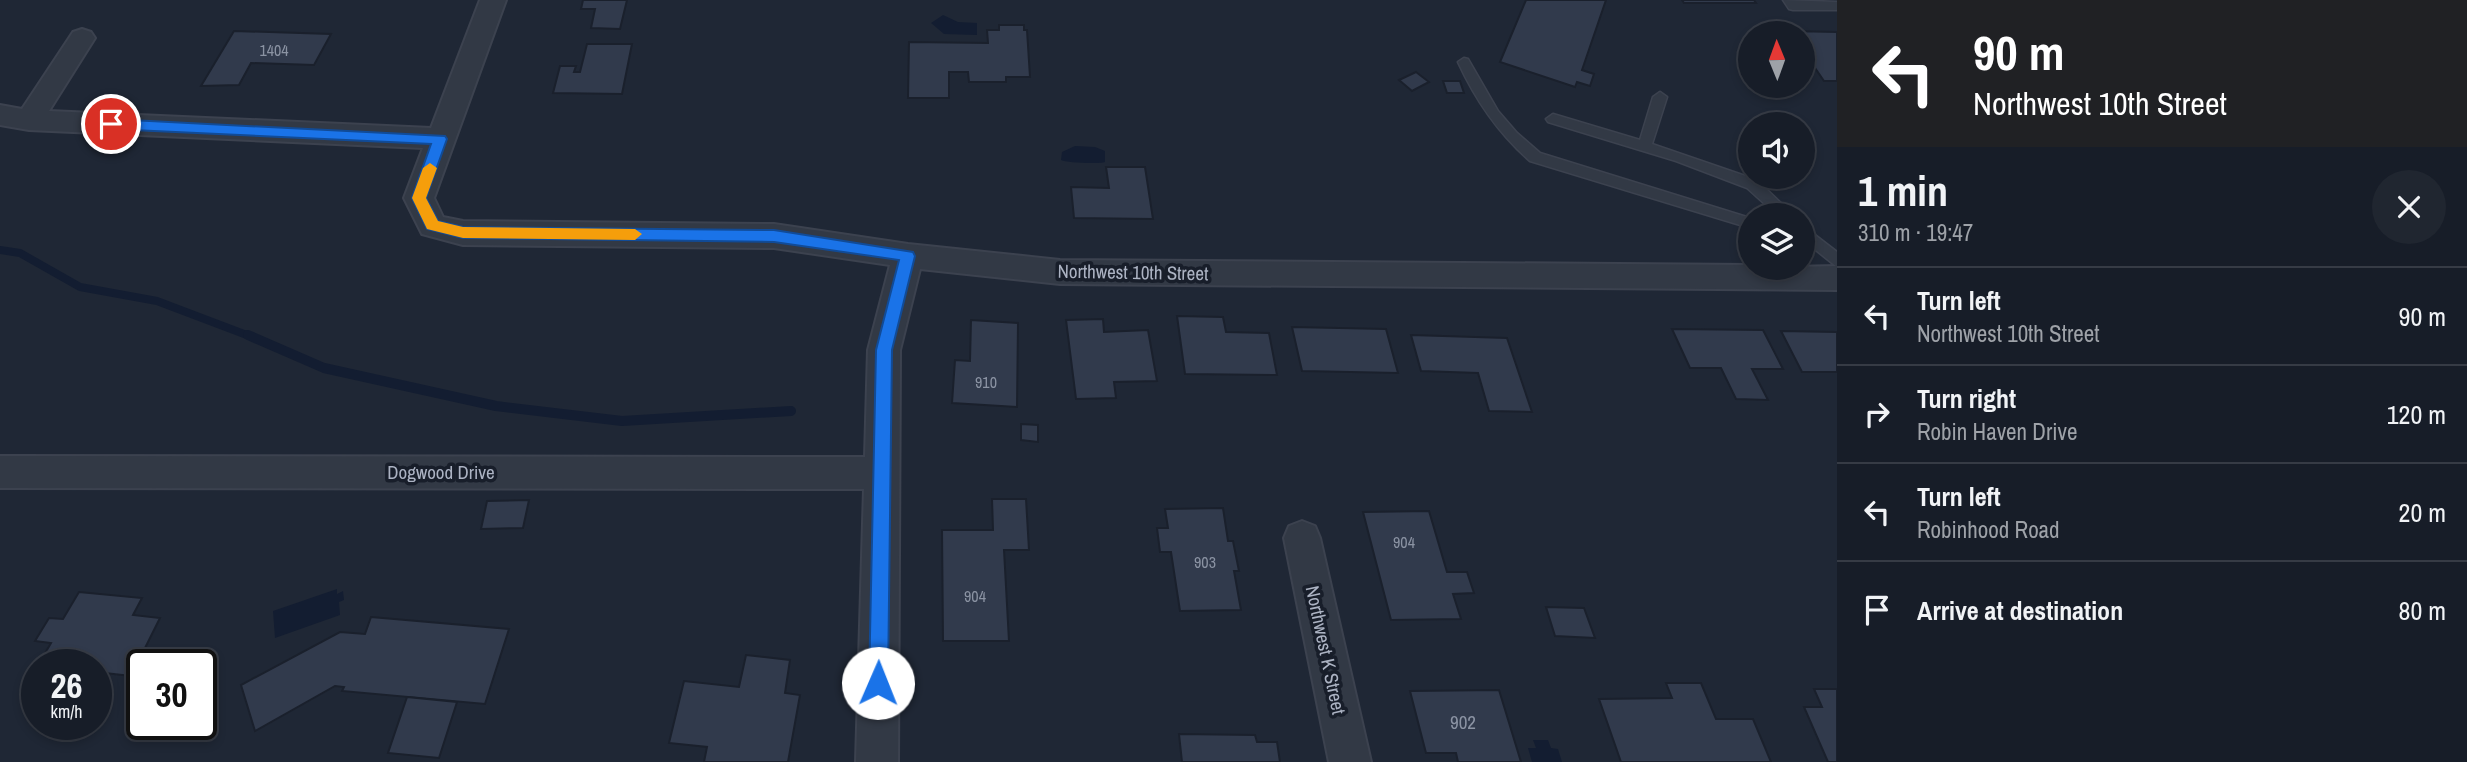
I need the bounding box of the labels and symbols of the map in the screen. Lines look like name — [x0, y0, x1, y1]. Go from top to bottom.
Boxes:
north arrow — [1738, 21, 1815, 98]
house number: 1404 — [259, 39, 289, 61]
pin — [81, 94, 141, 154]
street label: Northwest 10th Street — [1057, 258, 1209, 286]
house number: 910 — [975, 371, 997, 393]
street label: Dogwood Drive — [387, 459, 495, 485]
house number: 904 — [1393, 531, 1415, 553]
house number: 903 — [1194, 551, 1216, 573]
street label: Northwest K Street — [1300, 583, 1352, 717]
house number: 904 — [964, 585, 986, 607]
position arrow — [841, 646, 915, 720]
speed limit sign: 30 — [126, 649, 217, 740]
house number: 902 — [1450, 709, 1476, 735]

